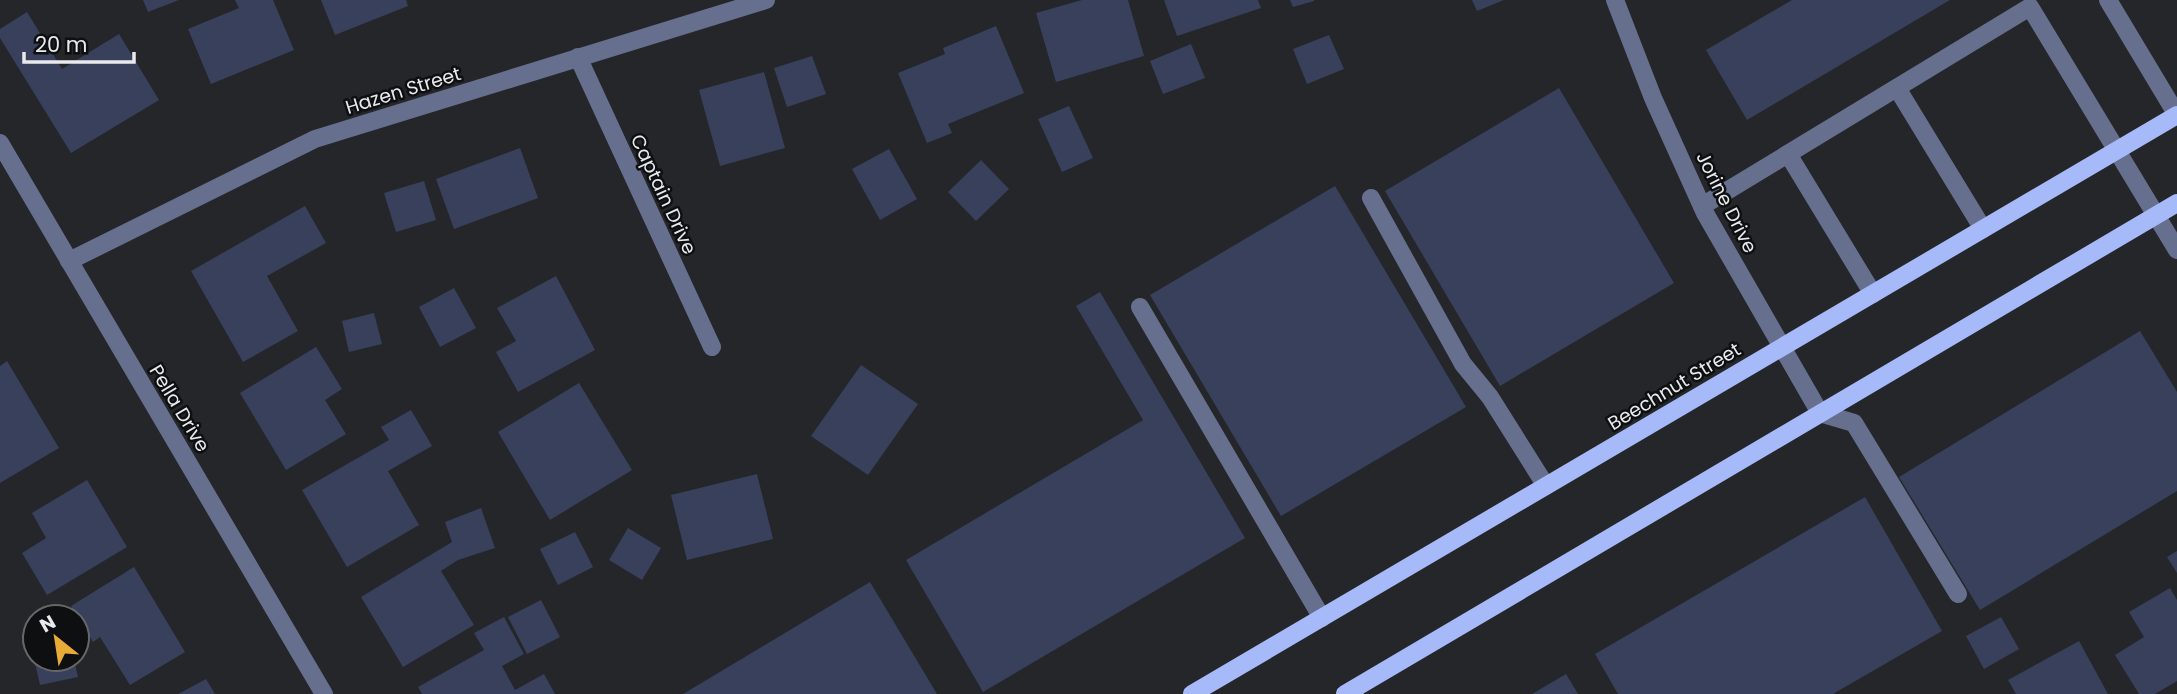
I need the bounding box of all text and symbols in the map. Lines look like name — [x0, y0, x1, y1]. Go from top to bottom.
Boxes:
scale bar — [24, 21, 135, 65]
text: 20 m — [35, 30, 88, 59]
street label: Hazen Street — [342, 60, 464, 121]
street label: Captain Drive — [624, 130, 703, 259]
street label: Jorine Drive — [1689, 147, 1764, 258]
street label: Beechnut Street — [1603, 336, 1746, 437]
street label: Pella Drive — [143, 359, 216, 457]
north arrow — [21, 603, 91, 673]
text: N — [35, 608, 61, 639]

